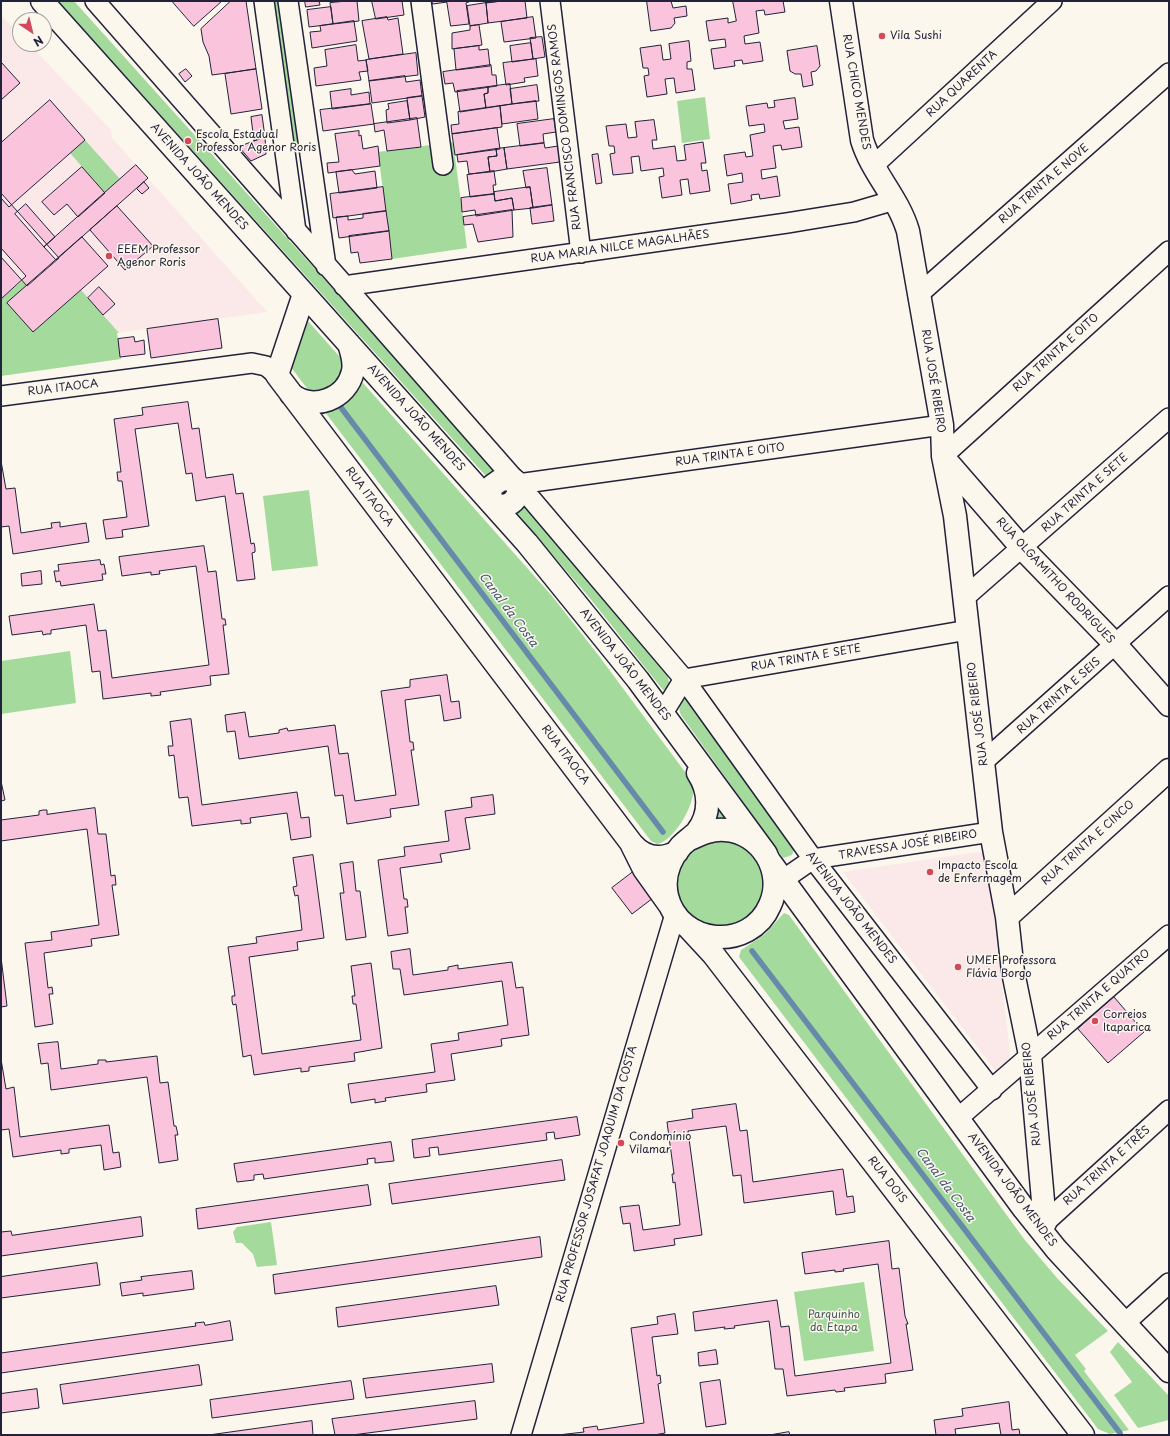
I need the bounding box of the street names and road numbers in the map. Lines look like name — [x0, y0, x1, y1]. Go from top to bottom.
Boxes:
street label: RUA FRANCISCO DOMINGOS RAMOS — [546, 23, 584, 231]
street label: RUA CHICO MENDES — [839, 33, 873, 151]
street label: RUA QUARENTA — [924, 48, 1000, 120]
street label: AVENIDA JOÃO MENDES — [148, 121, 250, 233]
street label: RUA TRINTA E NOVE — [996, 141, 1092, 227]
street label: RUA MARIA NILCE MAGALHÃES — [530, 228, 710, 266]
street label: RUA TRINTA E OITO — [1010, 311, 1102, 395]
street label: RUA JOSÉ RIBEIRO — [918, 328, 948, 434]
street label: AVENIDA JOÃO MENDES — [365, 362, 467, 474]
street label: RUA ITAOCA — [27, 377, 99, 399]
street label: RUA TRINTA E OITO — [674, 441, 786, 469]
street label: RUA TRINTA E SETE — [1039, 451, 1131, 535]
street label: RUA ITAOCA — [342, 465, 396, 529]
street label: RUA OLGAMITHO RODRIGUES — [993, 515, 1117, 647]
street label: AVENIDA JOÃO MENDES — [577, 606, 673, 724]
street label: RUA TRINTA E SETE — [750, 642, 862, 674]
street label: RUA TRINTA E SEIS — [1015, 655, 1103, 737]
street label: RUA JOSÉ RIBEIRO — [965, 661, 991, 767]
street label: RUA ITAOCA — [538, 723, 592, 787]
street label: RUA TRINTA E CINCO — [1039, 798, 1137, 888]
street label: TRAVESSA JOSÉ RIBEIRO — [838, 828, 978, 862]
street label: AVENIDA JOÃO MENDES — [803, 849, 899, 967]
street label: RUA TRINTA E QUATRO — [1045, 947, 1153, 1043]
street label: RUA JOSÉ RIBEIRO — [1020, 1041, 1044, 1147]
street label: RUA PROFESSOR JOSAFAT JOAQUIM DA COSTA — [554, 1044, 640, 1304]
street label: RUA TRINTA E TRÊS — [1061, 1124, 1153, 1208]
street label: AVENIDA JOÃO MENDES — [965, 1130, 1059, 1250]
street label: RUA DOIS — [865, 1154, 909, 1206]

